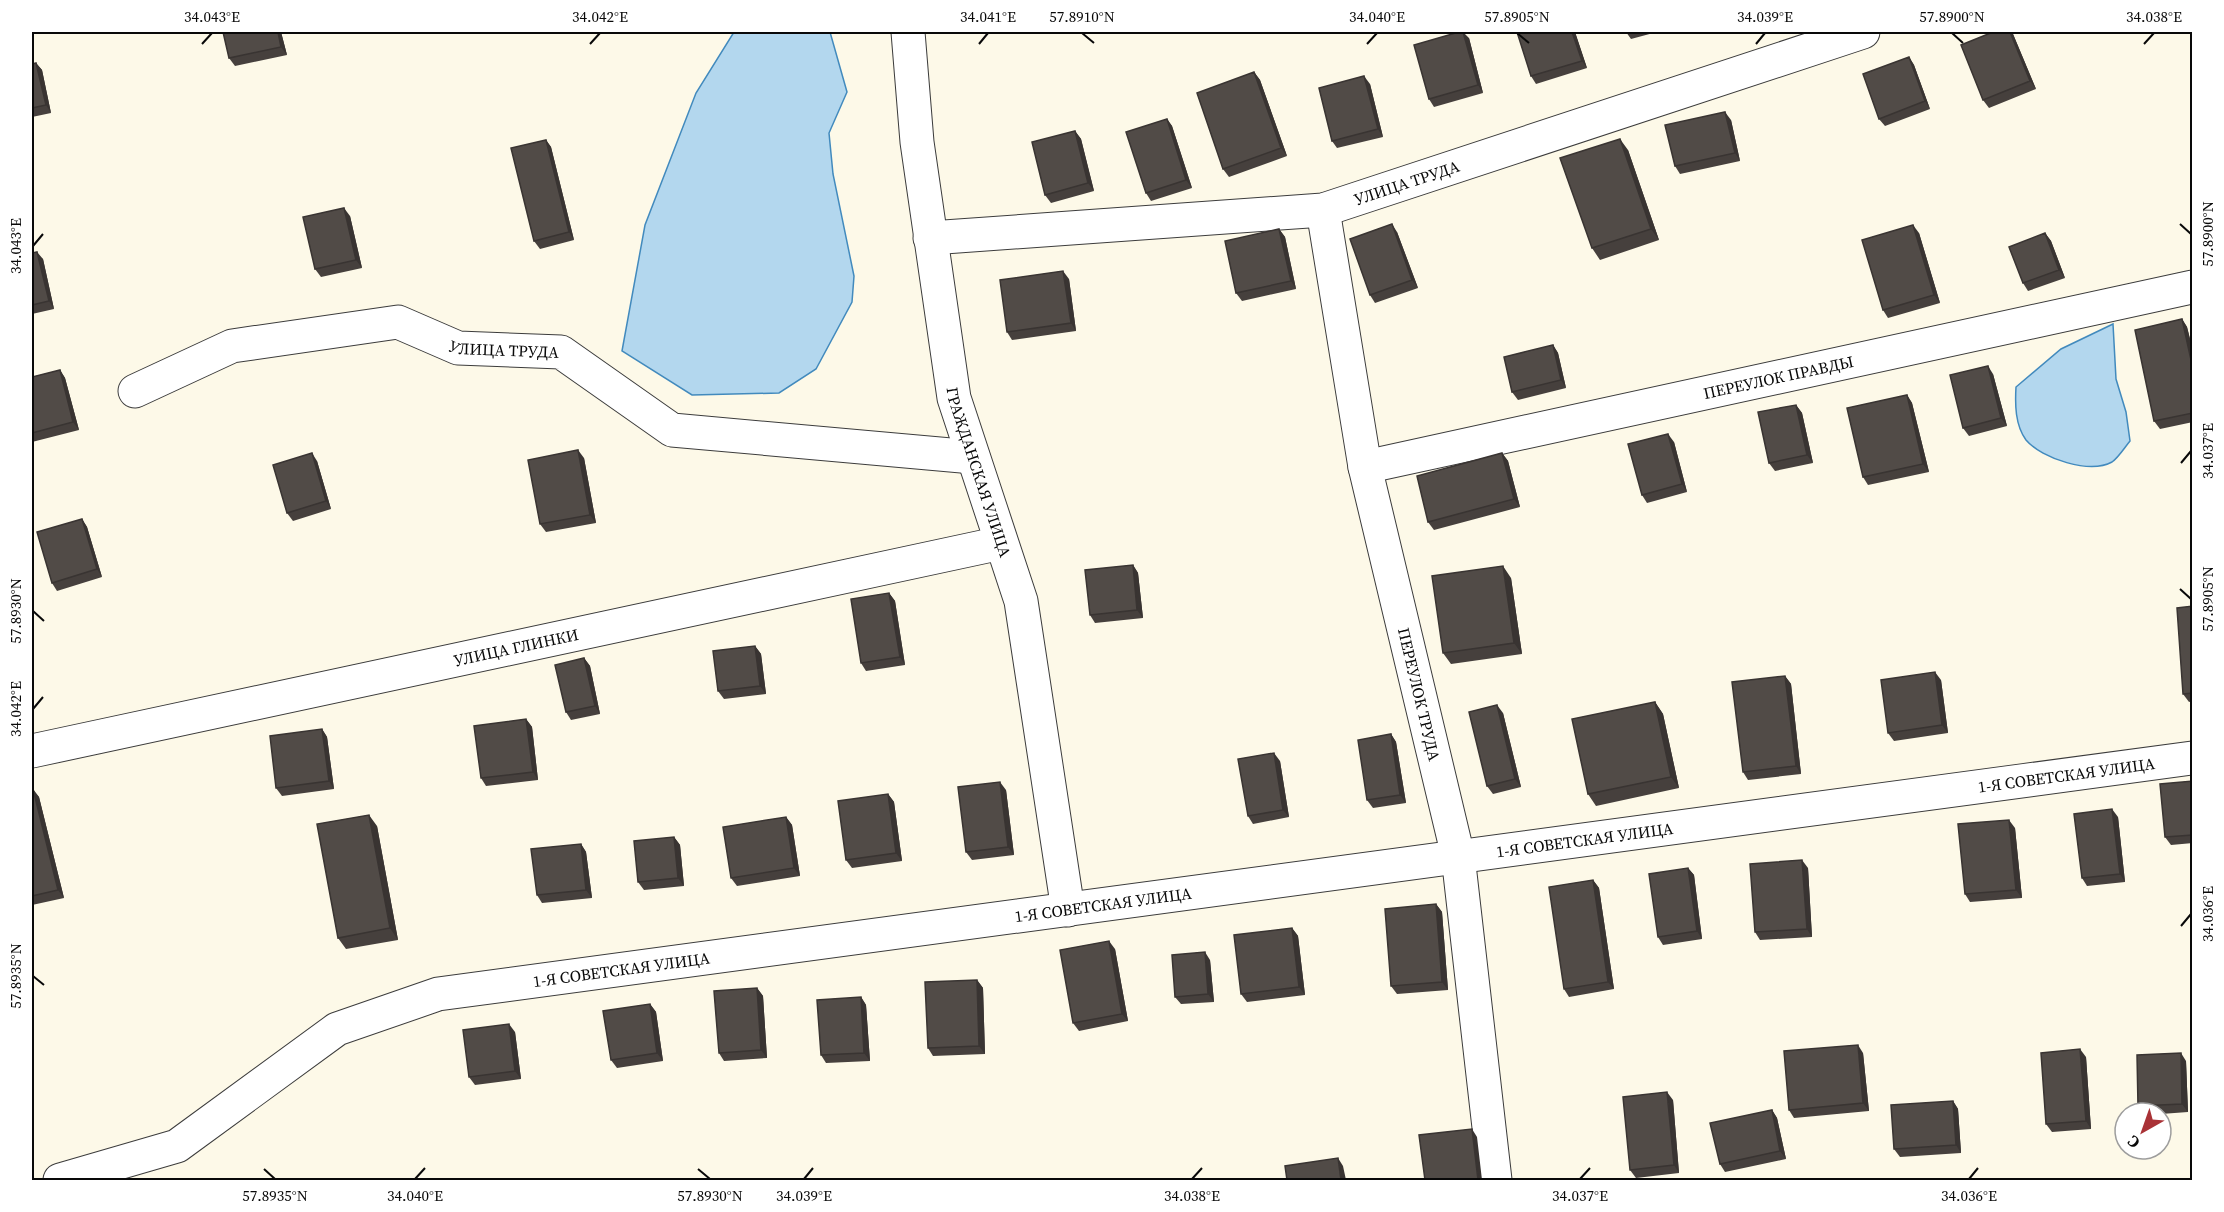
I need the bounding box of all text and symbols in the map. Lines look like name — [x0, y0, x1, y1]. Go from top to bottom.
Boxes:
text: 34.043°E — [184, 6, 240, 27]
text: 34.042°E — [572, 6, 628, 27]
text: 34.041°E — [960, 6, 1016, 27]
text: 57.8910°N — [1049, 6, 1115, 27]
text: 34.040°E — [1349, 6, 1405, 27]
text: 57.8905°N — [1484, 6, 1550, 27]
text: 34.039°E — [1737, 6, 1793, 27]
text: 57.8900°N — [1919, 6, 1985, 27]
text: 34.038°E — [2126, 6, 2182, 27]
street label: УЛИЦА ТРУДА — [1351, 155, 1463, 210]
text: 57.8900°N — [2197, 201, 2218, 267]
text: 34.043°E — [5, 218, 26, 274]
street label: УЛИЦА ТРУДА — [445, 334, 560, 363]
street label: ПЕРЕУЛОК ПРАВДЫ — [1701, 350, 1856, 404]
street label: ГРАЖДАНСКАЯ УЛИЦА — [942, 386, 1017, 560]
text: 34.037°E — [2197, 423, 2218, 479]
text: 57.8905°N — [2197, 566, 2218, 632]
text: 57.8930°N — [5, 578, 26, 644]
street label: УЛИЦА ГЛИНКИ — [451, 623, 581, 671]
street label: ПЕРЕУЛОК ТРУДА — [1393, 625, 1446, 763]
text: 34.042°E — [5, 681, 26, 737]
street label: 1-Я СОВЕТСКАЯ УЛИЦА — [1977, 752, 2157, 798]
street label: 1-Я СОВЕТСКАЯ УЛИЦА — [1495, 817, 1675, 863]
street label: 1-Я СОВЕТСКАЯ УЛИЦА — [1013, 882, 1193, 927]
text: 34.036°E — [2197, 886, 2218, 942]
text: 57.8935°N — [5, 943, 26, 1009]
street label: 1-Я СОВЕТСКАЯ УЛИЦА — [532, 946, 712, 992]
north arrow — [2113, 1101, 2173, 1161]
text: С — [2122, 1131, 2144, 1154]
text: 57.8935°N — [242, 1185, 308, 1206]
text: 34.040°E — [387, 1185, 443, 1206]
text: 57.8930°N — [677, 1185, 743, 1206]
text: 34.039°E — [776, 1185, 832, 1206]
text: 34.038°E — [1164, 1185, 1220, 1206]
text: 34.037°E — [1552, 1185, 1608, 1206]
text: 34.036°E — [1941, 1185, 1997, 1206]

